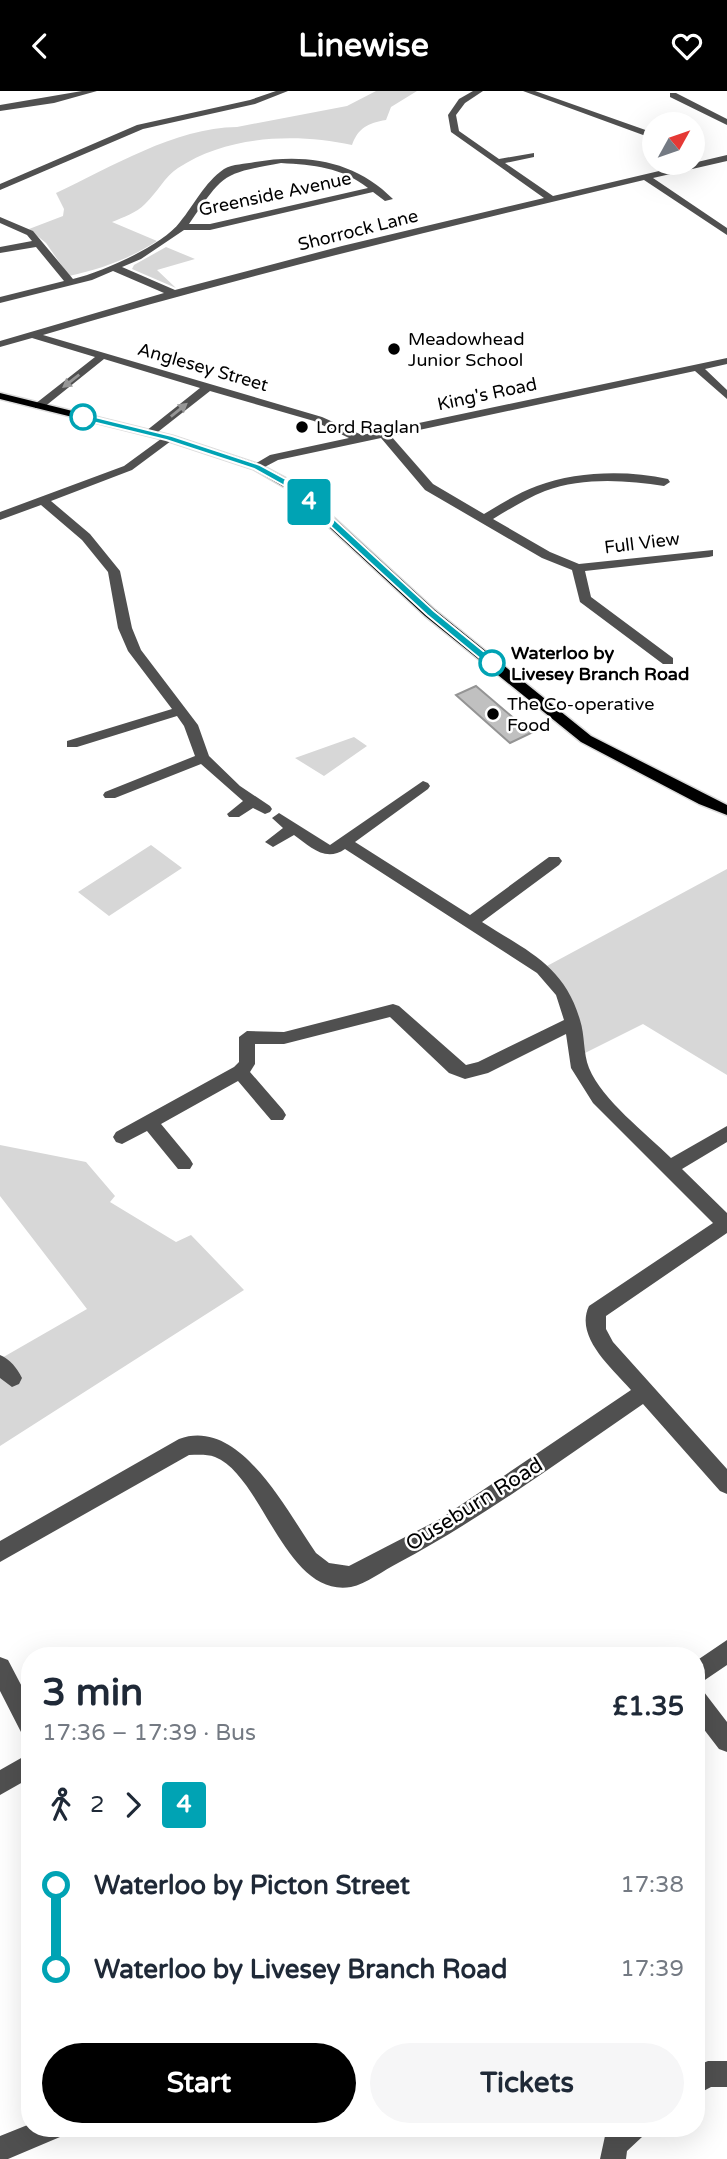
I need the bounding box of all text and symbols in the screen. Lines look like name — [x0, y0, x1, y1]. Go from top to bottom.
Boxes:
icon: back — [21, 27, 59, 65]
text: Linewise — [298, 27, 429, 65]
icon: heart — [668, 27, 706, 65]
north arrow — [642, 112, 705, 175]
map controls — [642, 112, 705, 175]
street label: Greenside Avenue — [197, 167, 353, 221]
street label: Shorrock Lane — [296, 204, 420, 256]
place label: Meadowhead Junior School — [408, 328, 525, 371]
street label: Anglesey Street — [135, 338, 271, 396]
marker: Meadowhead Junior School — [386, 341, 402, 357]
one-way arrow — [62, 373, 80, 388]
street label: King's Road — [435, 373, 539, 415]
one-way arrow — [171, 403, 188, 418]
unlabelled marker — [70, 404, 96, 430]
place label: Lord Raglan — [316, 416, 420, 438]
marker: Lord Raglan — [294, 419, 310, 435]
line badge: 4 — [286, 479, 332, 525]
text: 4 — [301, 487, 317, 516]
street label: Full View — [603, 527, 681, 559]
place label: Waterloo by Livesey Branch Road — [511, 642, 689, 685]
marker: Waterloo by Livesey Branch Road — [479, 650, 505, 676]
place label: The Co-operative Food — [507, 693, 654, 736]
marker: The Co-operative Food — [485, 706, 501, 722]
street label: Ouseburn Road — [401, 1452, 547, 1557]
text: 3 min — [42, 1670, 143, 1716]
text: £1.35 — [613, 1691, 684, 1722]
text: 17:36 – 17:39 · Bus — [42, 1719, 256, 1747]
icon: walk — [42, 1786, 80, 1824]
icon: forward — [114, 1786, 152, 1824]
text: 4 — [176, 1790, 192, 1819]
text: 2 — [90, 1791, 104, 1819]
text: Waterloo by Picton Street — [94, 1870, 410, 1901]
text: 17:38 — [620, 1871, 684, 1899]
text: Waterloo by Livesey Branch Road — [94, 1954, 507, 1985]
text: 17:39 — [620, 1955, 684, 1983]
button: Start — [42, 2043, 356, 2123]
button: Tickets — [370, 2043, 684, 2123]

